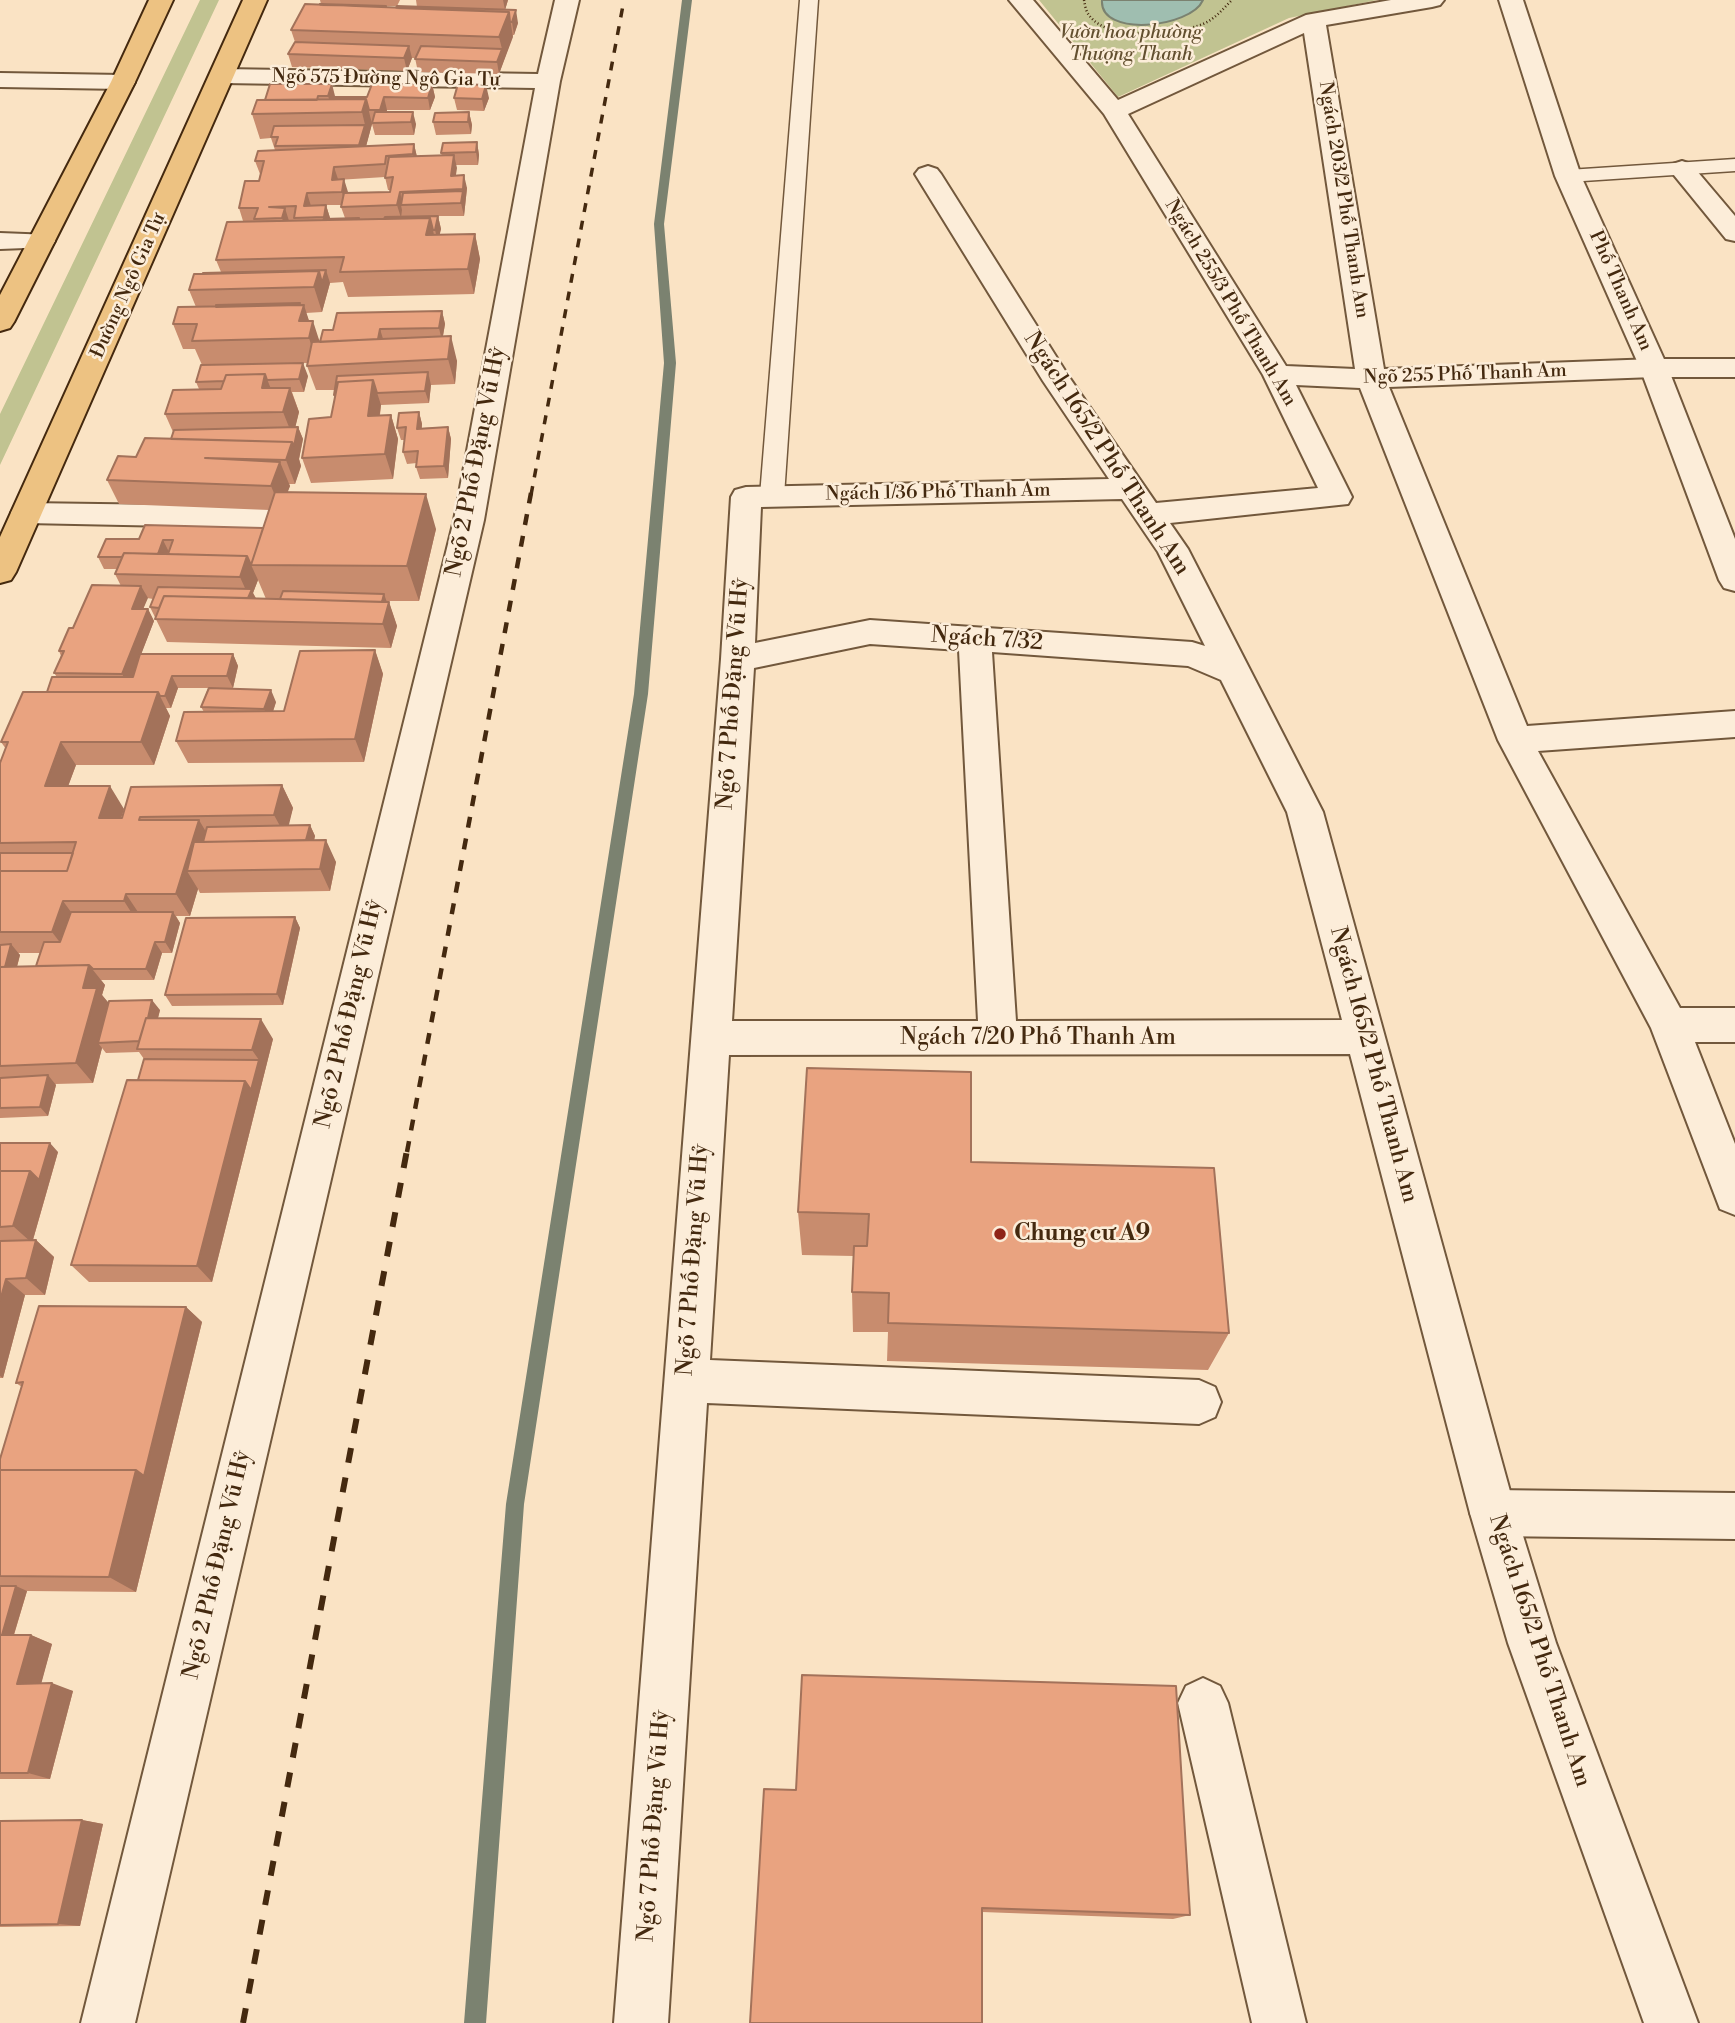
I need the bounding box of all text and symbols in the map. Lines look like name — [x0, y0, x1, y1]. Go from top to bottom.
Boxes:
park label: Vườn hoa phường Thượng Thanh — [1060, 22, 1202, 66]
street label: Ngõ 575 Đường Ngô Gia Tự — [272, 66, 500, 92]
street label: Ngách 203/2 Phố Thanh Am — [1313, 80, 1373, 320]
street label: Ngách 255/3 Phố Thanh Am — [1159, 195, 1301, 411]
street label: Đường Ngô Gia Tự — [87, 210, 171, 362]
street label: Phố Thanh Am — [1583, 227, 1657, 355]
street label: Ngách 165/2 Phố Thanh Am — [1017, 327, 1195, 581]
street label: Ngõ 2 Phố Đặng Vũ Hỷ — [441, 345, 513, 579]
street label: Ngõ 255 Phố Thanh Am — [1363, 360, 1567, 390]
street label: Ngách 1/36 Phố Thanh Am — [825, 480, 1051, 506]
street label: Ngõ 7 Phố Đặng Vũ Hỷ — [712, 577, 756, 811]
street label: Ngách 7/32 — [930, 622, 1044, 658]
street label: Ngõ 2 Phố Đặng Vũ Hỷ — [310, 897, 390, 1131]
street label: Ngách 165/2 Phố Thanh Am — [1323, 924, 1423, 1206]
street label: Ngách 7/20 Phố Thanh Am — [900, 1024, 1176, 1052]
street label: Ngõ 7 Phố Đặng Vũ Hỷ — [672, 1143, 716, 1377]
place label: Chung cư A9 — [1014, 1220, 1150, 1248]
marker: Chung cư A9 — [992, 1226, 1008, 1242]
street label: Ngõ 2 Phố Đặng Vũ Hỷ — [178, 1448, 258, 1682]
street label: Ngách 165/2 Phố Thanh Am — [1482, 1511, 1596, 1791]
street label: Ngõ 7 Phố Đặng Vũ Hỷ — [633, 1709, 677, 1943]

